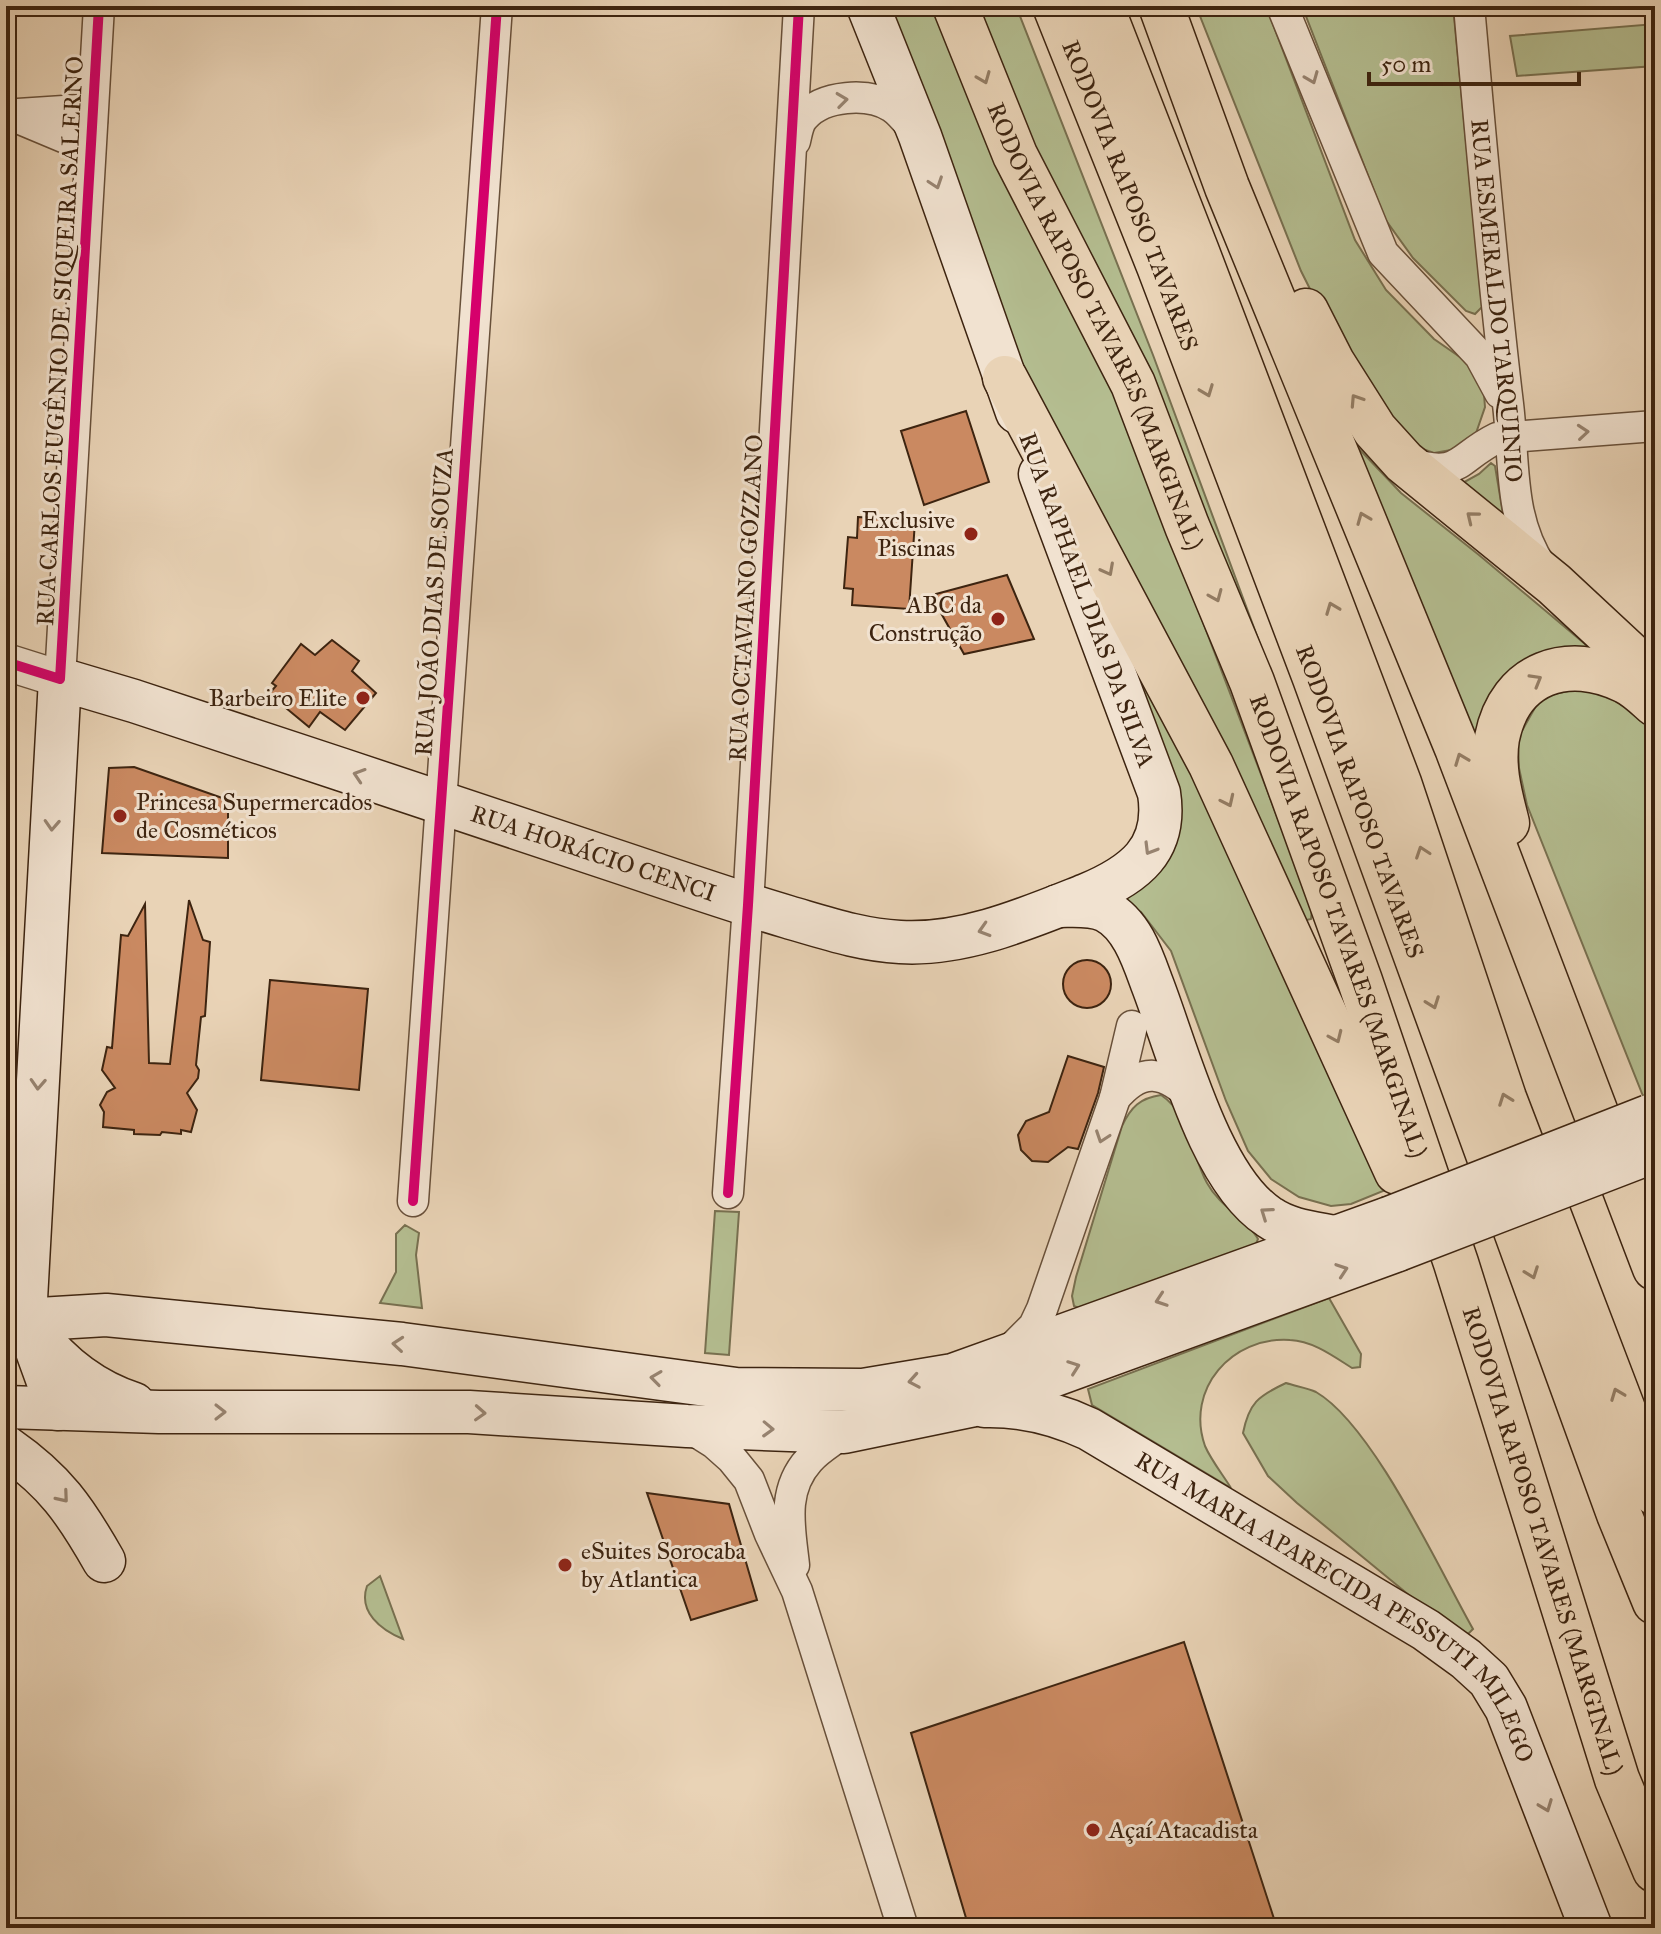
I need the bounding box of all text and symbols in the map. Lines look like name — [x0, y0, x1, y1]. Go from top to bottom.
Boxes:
street label: RODOVIA RAPOSO TAVARES — [1055, 36, 1205, 355]
scale bar — [1369, 36, 1579, 86]
text: 50 m — [1381, 49, 1431, 79]
street label: RUA CARLOS EUGÊNIO DE SIQUEIRA SALERNO — [30, 55, 90, 627]
one-way arrow — [974, 70, 991, 84]
one-way arrow — [1302, 70, 1319, 84]
one-way arrow — [835, 92, 848, 109]
street label: RODOVIA RAPOSO TAVARES (MARGINAL) — [980, 98, 1210, 554]
street label: RUA ESMERALDO TARQUINIO — [1464, 118, 1529, 484]
one-way arrow — [927, 175, 943, 189]
one-way arrow — [1197, 383, 1214, 397]
one-way arrow — [1351, 394, 1366, 409]
one-way arrow — [1577, 423, 1590, 440]
street label: RUA RAPHAEL DIAS DA SILVA — [1012, 428, 1162, 772]
street label: RUA OCTAVIANO GOZZANO — [722, 434, 770, 762]
street label: RUA JOÃO DIAS DE SOUZA — [408, 447, 460, 757]
place label: Exclusive Piscinas — [862, 505, 955, 563]
one-way arrow — [1356, 512, 1372, 526]
one-way arrow — [1467, 512, 1481, 527]
marker: Exclusive Piscinas — [962, 525, 980, 543]
one-way arrow — [1099, 562, 1114, 576]
one-way arrow — [1206, 588, 1223, 602]
place label: ABC da Construção — [869, 590, 983, 648]
one-way arrow — [1325, 602, 1342, 616]
marker: ABC da Construção — [989, 610, 1007, 628]
street label: RODOVIA RAPOSO TAVARES — [1289, 641, 1431, 962]
one-way arrow — [1528, 675, 1542, 690]
place label: Barbeiro Elite — [209, 683, 347, 713]
marker: Barbeiro Elite — [354, 689, 372, 707]
street label: RODOVIA RAPOSO TAVARES (MARGINAL) — [1243, 690, 1434, 1161]
one-way arrow — [1454, 753, 1471, 767]
one-way arrow — [353, 768, 367, 784]
place label: Princesa Supermercados de Cosméticos — [136, 787, 372, 845]
one-way arrow — [1218, 792, 1234, 807]
street label: RUA HORÁCIO CENCI — [467, 798, 720, 908]
marker: Princesa Supermercados de Cosméticos — [111, 807, 129, 825]
one-way arrow — [44, 819, 61, 832]
one-way arrow — [1144, 840, 1159, 855]
one-way arrow — [1415, 846, 1431, 860]
one-way arrow — [977, 921, 991, 937]
one-way arrow — [1424, 995, 1440, 1009]
one-way arrow — [1327, 1029, 1343, 1043]
one-way arrow — [29, 1078, 46, 1091]
one-way arrow — [1498, 1093, 1515, 1107]
one-way arrow — [1095, 1129, 1111, 1143]
one-way arrow — [1260, 1208, 1274, 1223]
one-way arrow — [1334, 1263, 1348, 1280]
one-way arrow — [1522, 1265, 1539, 1279]
one-way arrow — [1154, 1290, 1168, 1307]
street label: RODOVIA RAPOSO TAVARES (MARGINAL) — [1456, 1303, 1630, 1779]
one-way arrow — [391, 1336, 404, 1353]
one-way arrow — [1066, 1361, 1080, 1377]
one-way arrow — [649, 1370, 662, 1387]
one-way arrow — [907, 1372, 921, 1389]
one-way arrow — [1610, 1388, 1627, 1402]
one-way arrow — [214, 1403, 227, 1421]
one-way arrow — [474, 1404, 487, 1421]
one-way arrow — [762, 1421, 775, 1438]
street label: RUA MARIA APARECIDA PESSUTI MILEGO — [1130, 1445, 1541, 1767]
one-way arrow — [53, 1488, 68, 1502]
place label: eSuites Sorocaba by Atlantica — [581, 1536, 747, 1594]
marker: eSuites Sorocaba by Atlantica — [556, 1556, 574, 1574]
one-way arrow — [1536, 1799, 1553, 1813]
place label: Açaí Atacadista — [1108, 1815, 1259, 1845]
marker: Açaí Atacadista — [1084, 1821, 1102, 1839]

